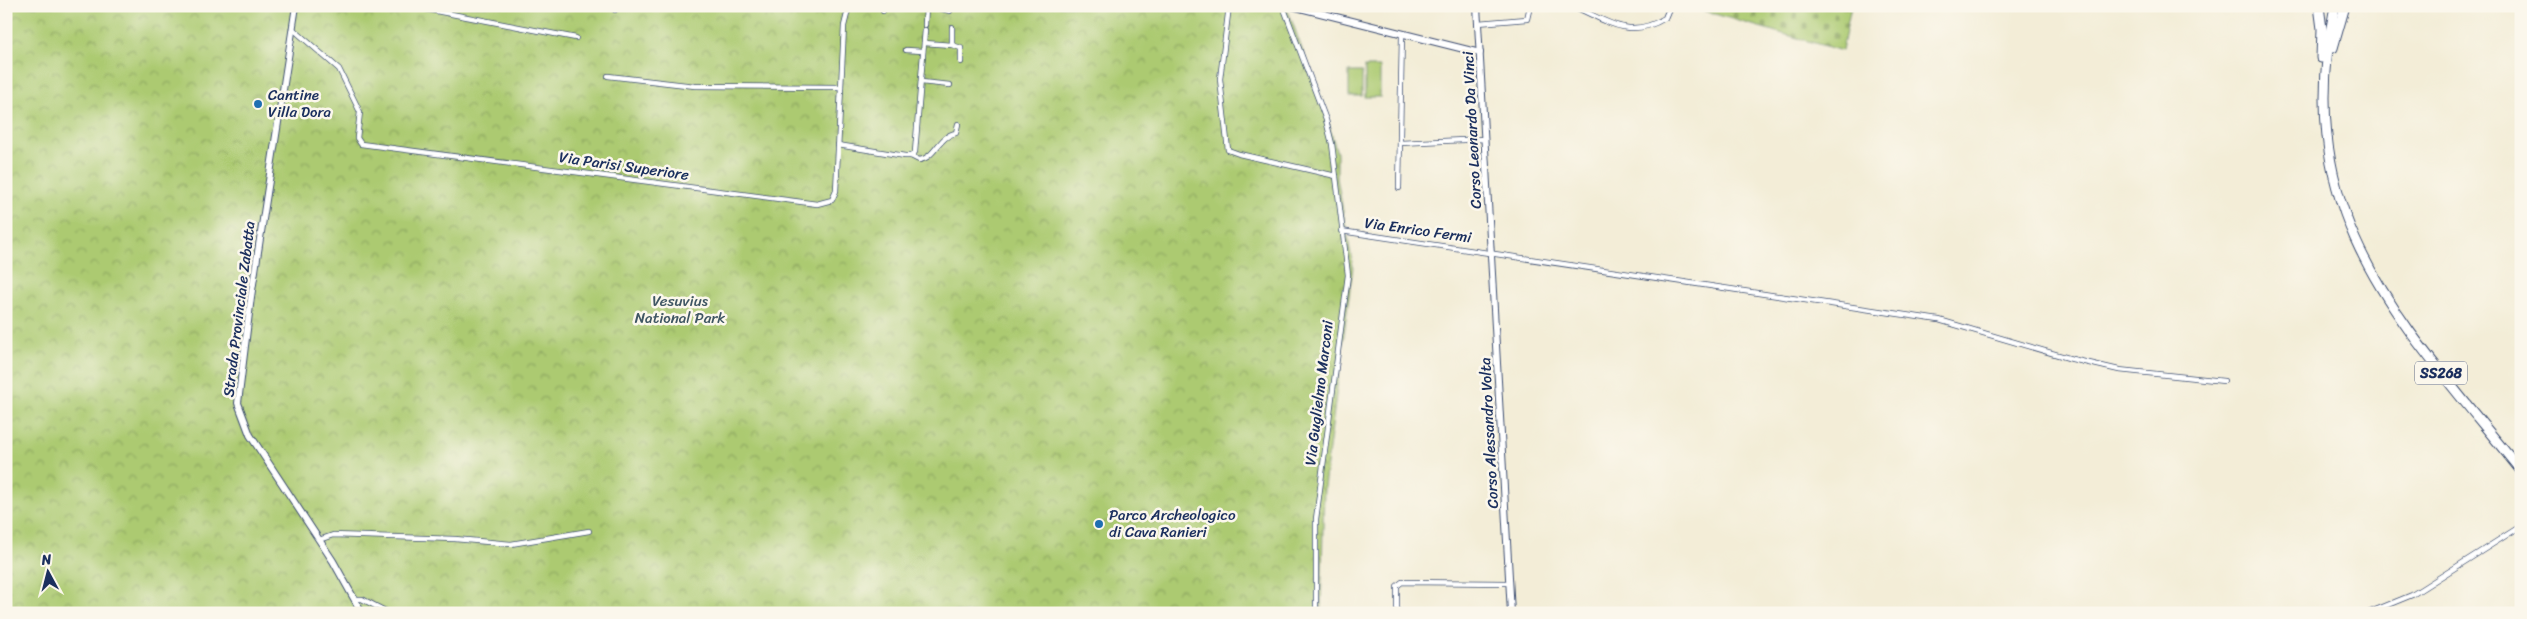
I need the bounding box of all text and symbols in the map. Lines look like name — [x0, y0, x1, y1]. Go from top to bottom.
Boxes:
street label: Corso Leonardo Da Vinci — [1455, 50, 1489, 209]
place label: Cantine Villa Dora — [268, 82, 332, 125]
marker: Cantine Villa Dora — [252, 98, 264, 110]
street label: Via Parisi Superiore — [557, 144, 691, 188]
street label: Via Enrico Fermi — [1363, 210, 1474, 250]
street label: Strada Provinciale Zabatta — [215, 219, 263, 398]
park label: Vesuvius National Park — [635, 288, 725, 331]
street label: Via Guglielmo Marconi — [1297, 318, 1341, 467]
street label: Corso Alessandro Volta — [1472, 356, 1506, 509]
road number: SS268 — [2415, 362, 2467, 384]
place label: Parco Archeologico di Cava Ranieri — [1109, 502, 1236, 545]
marker: Parco Archeologico di Cava Ranieri — [1093, 518, 1105, 530]
north arrow — [22, 546, 72, 596]
text: N — [39, 547, 53, 573]

